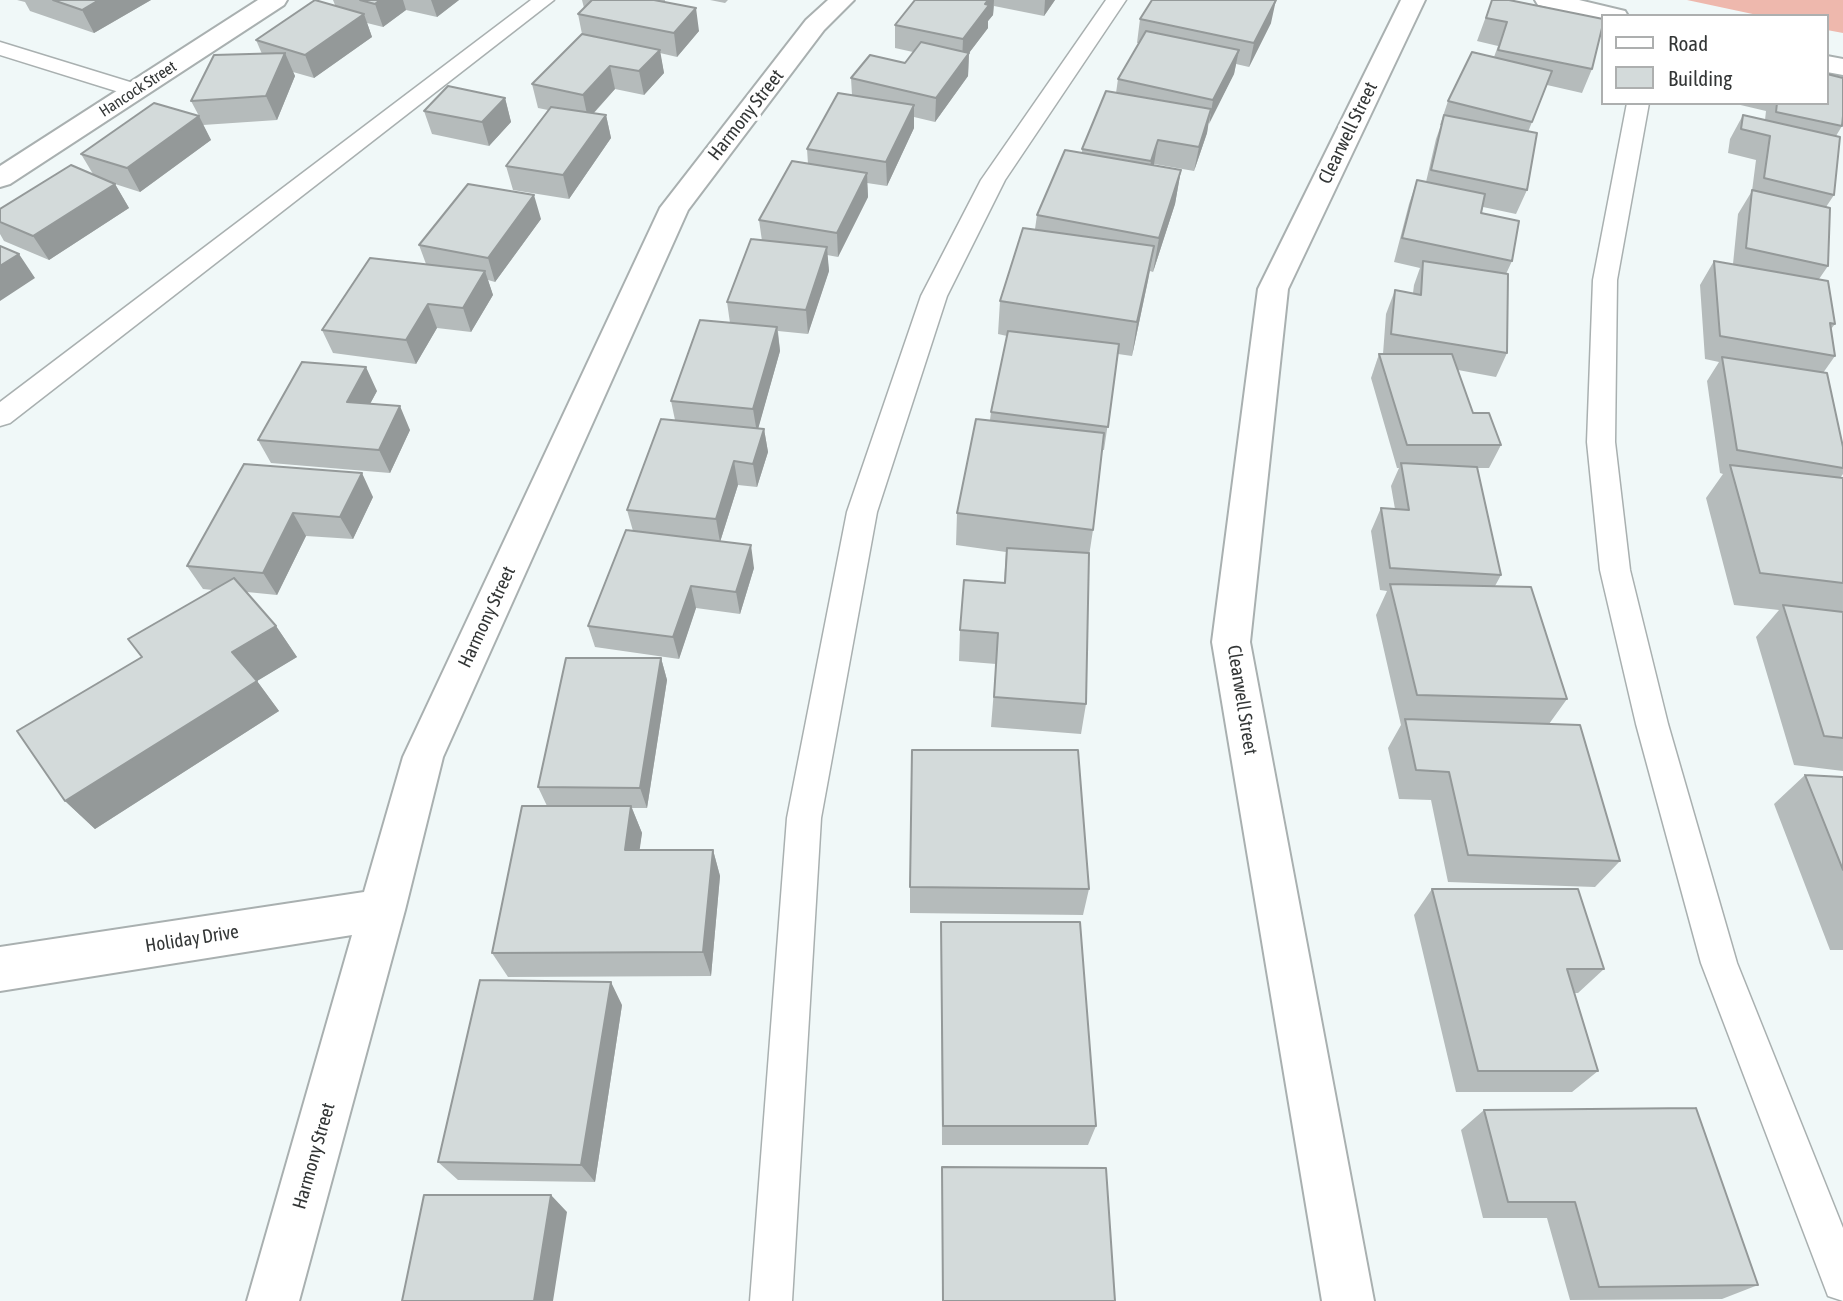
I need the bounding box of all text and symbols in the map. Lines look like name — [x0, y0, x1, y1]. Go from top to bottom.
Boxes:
legend — [1602, 14, 1829, 105]
text: Road — [1668, 31, 1708, 55]
street label: Hancock Street — [96, 57, 180, 121]
street label: Harmony Street — [703, 65, 789, 165]
text: Building — [1668, 66, 1732, 90]
street label: Clearwell Street — [1314, 78, 1382, 188]
street label: Harmony Street — [454, 563, 520, 671]
street label: Clearwell Street — [1222, 644, 1262, 756]
street label: Holiday Drive — [144, 920, 240, 958]
street label: Harmony Street — [288, 1100, 340, 1212]

